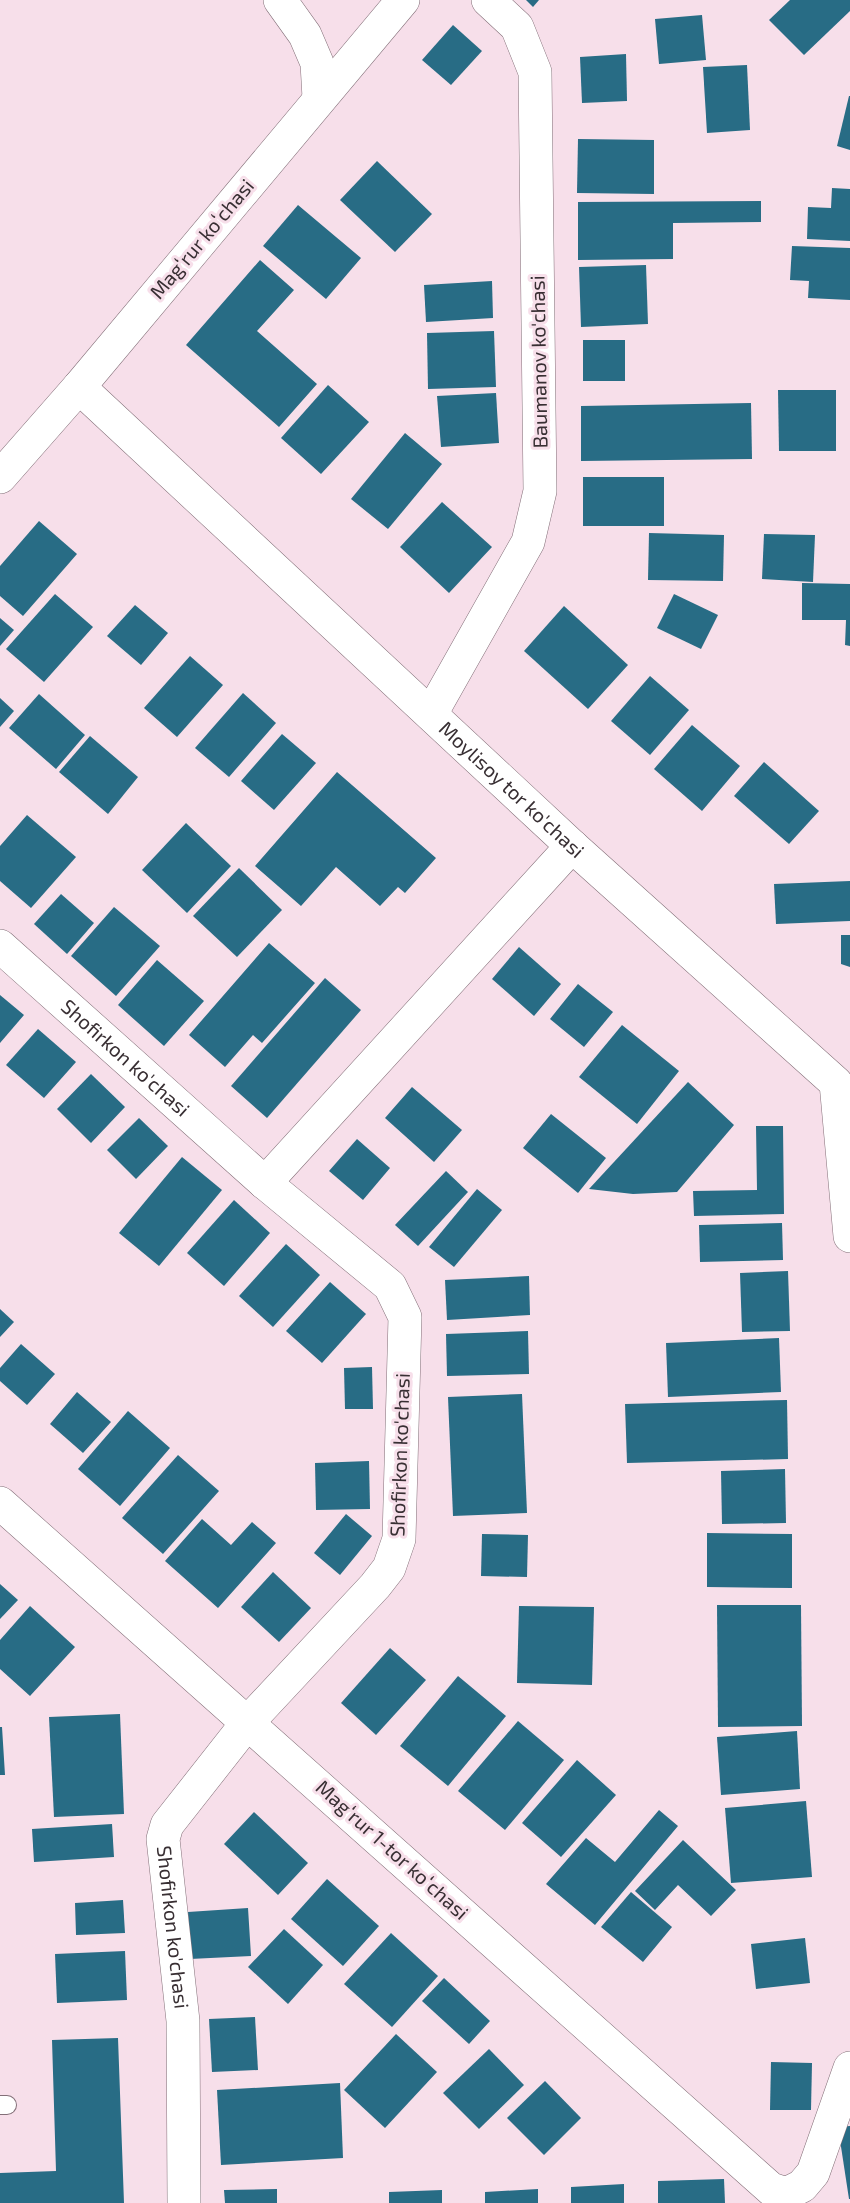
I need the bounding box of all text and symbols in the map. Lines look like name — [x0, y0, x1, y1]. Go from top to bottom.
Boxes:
street label: Magʻrur koʻchasi — [144, 174, 258, 303]
street label: Baumanov ko'chasi — [524, 275, 552, 449]
street label: Moylisoy tor ko'chasi — [435, 716, 590, 862]
street label: Shofirkon ko'chasi — [57, 994, 195, 1121]
street label: Shofirkon ko'chasi — [384, 1373, 414, 1537]
street label: Magʻrur 1-tor koʻchasi — [311, 1774, 474, 1924]
street label: Shofirkon ko'chasi — [153, 1844, 195, 2010]

